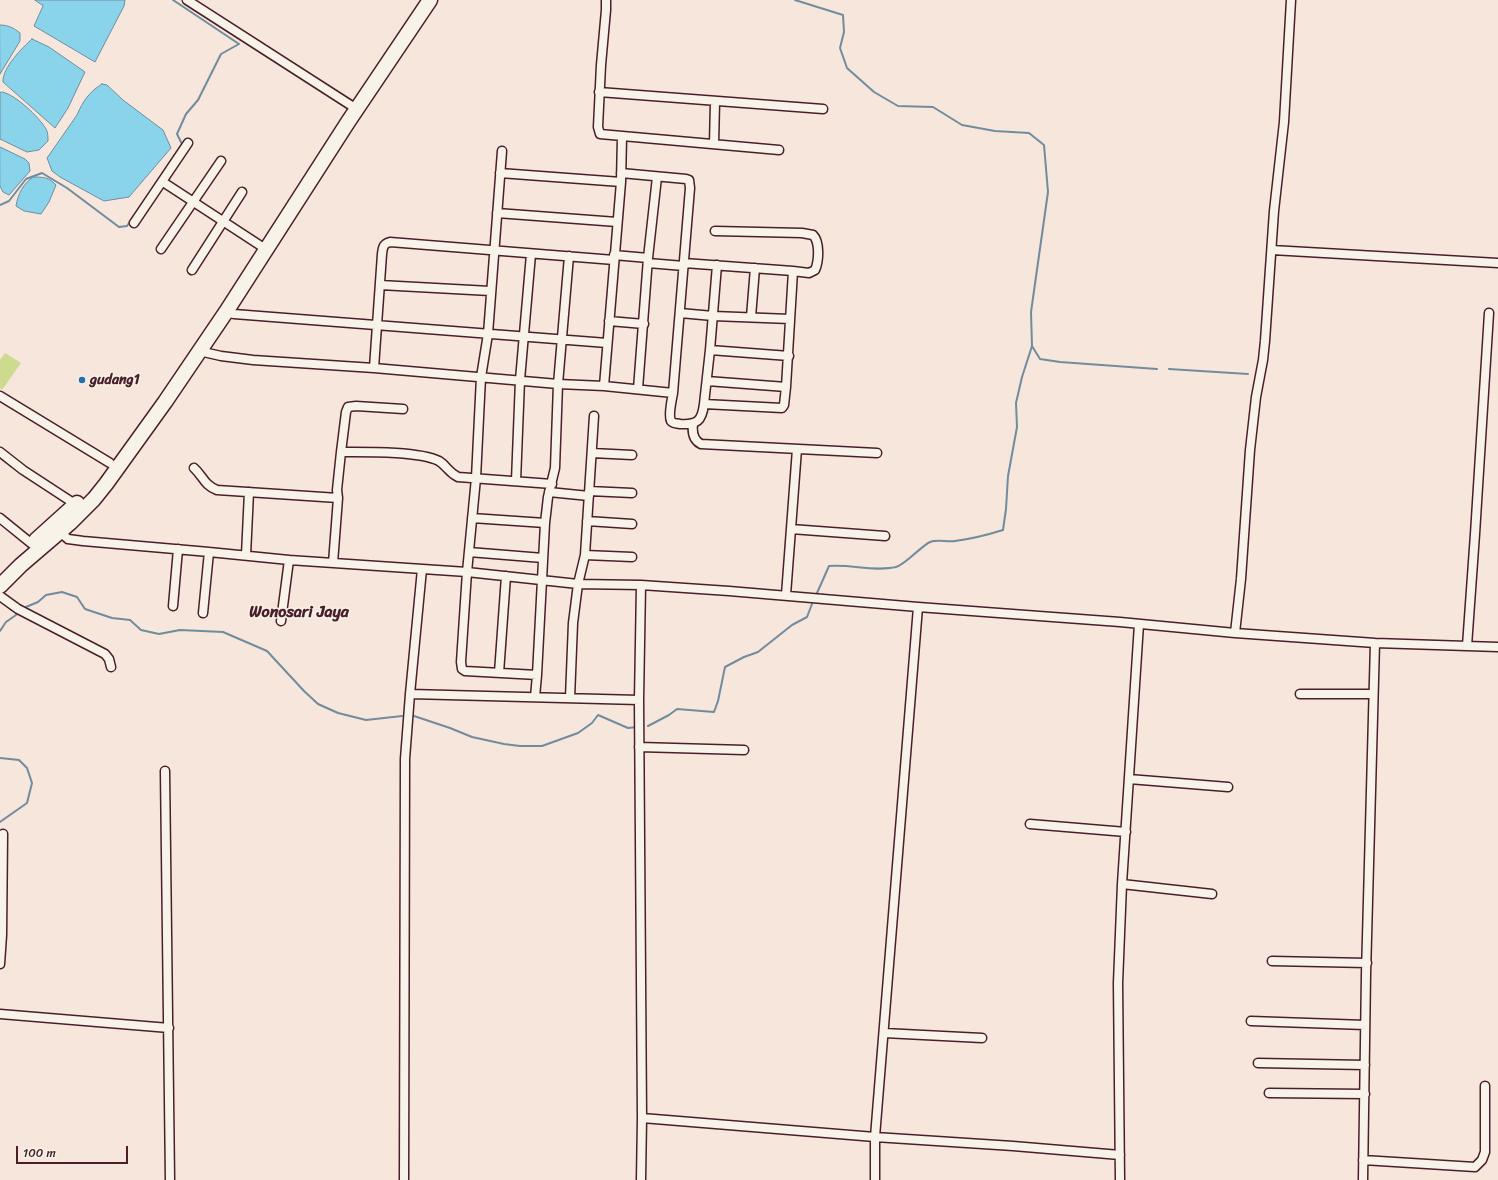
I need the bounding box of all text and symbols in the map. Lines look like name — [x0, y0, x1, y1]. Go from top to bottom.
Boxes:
place label: gudang1 — [90, 372, 140, 388]
marker: gudang1 — [77, 375, 87, 385]
district label: Wonosari Jaya — [249, 603, 349, 623]
scale bar — [18, 1138, 130, 1164]
text: 100 m — [23, 1142, 56, 1164]

